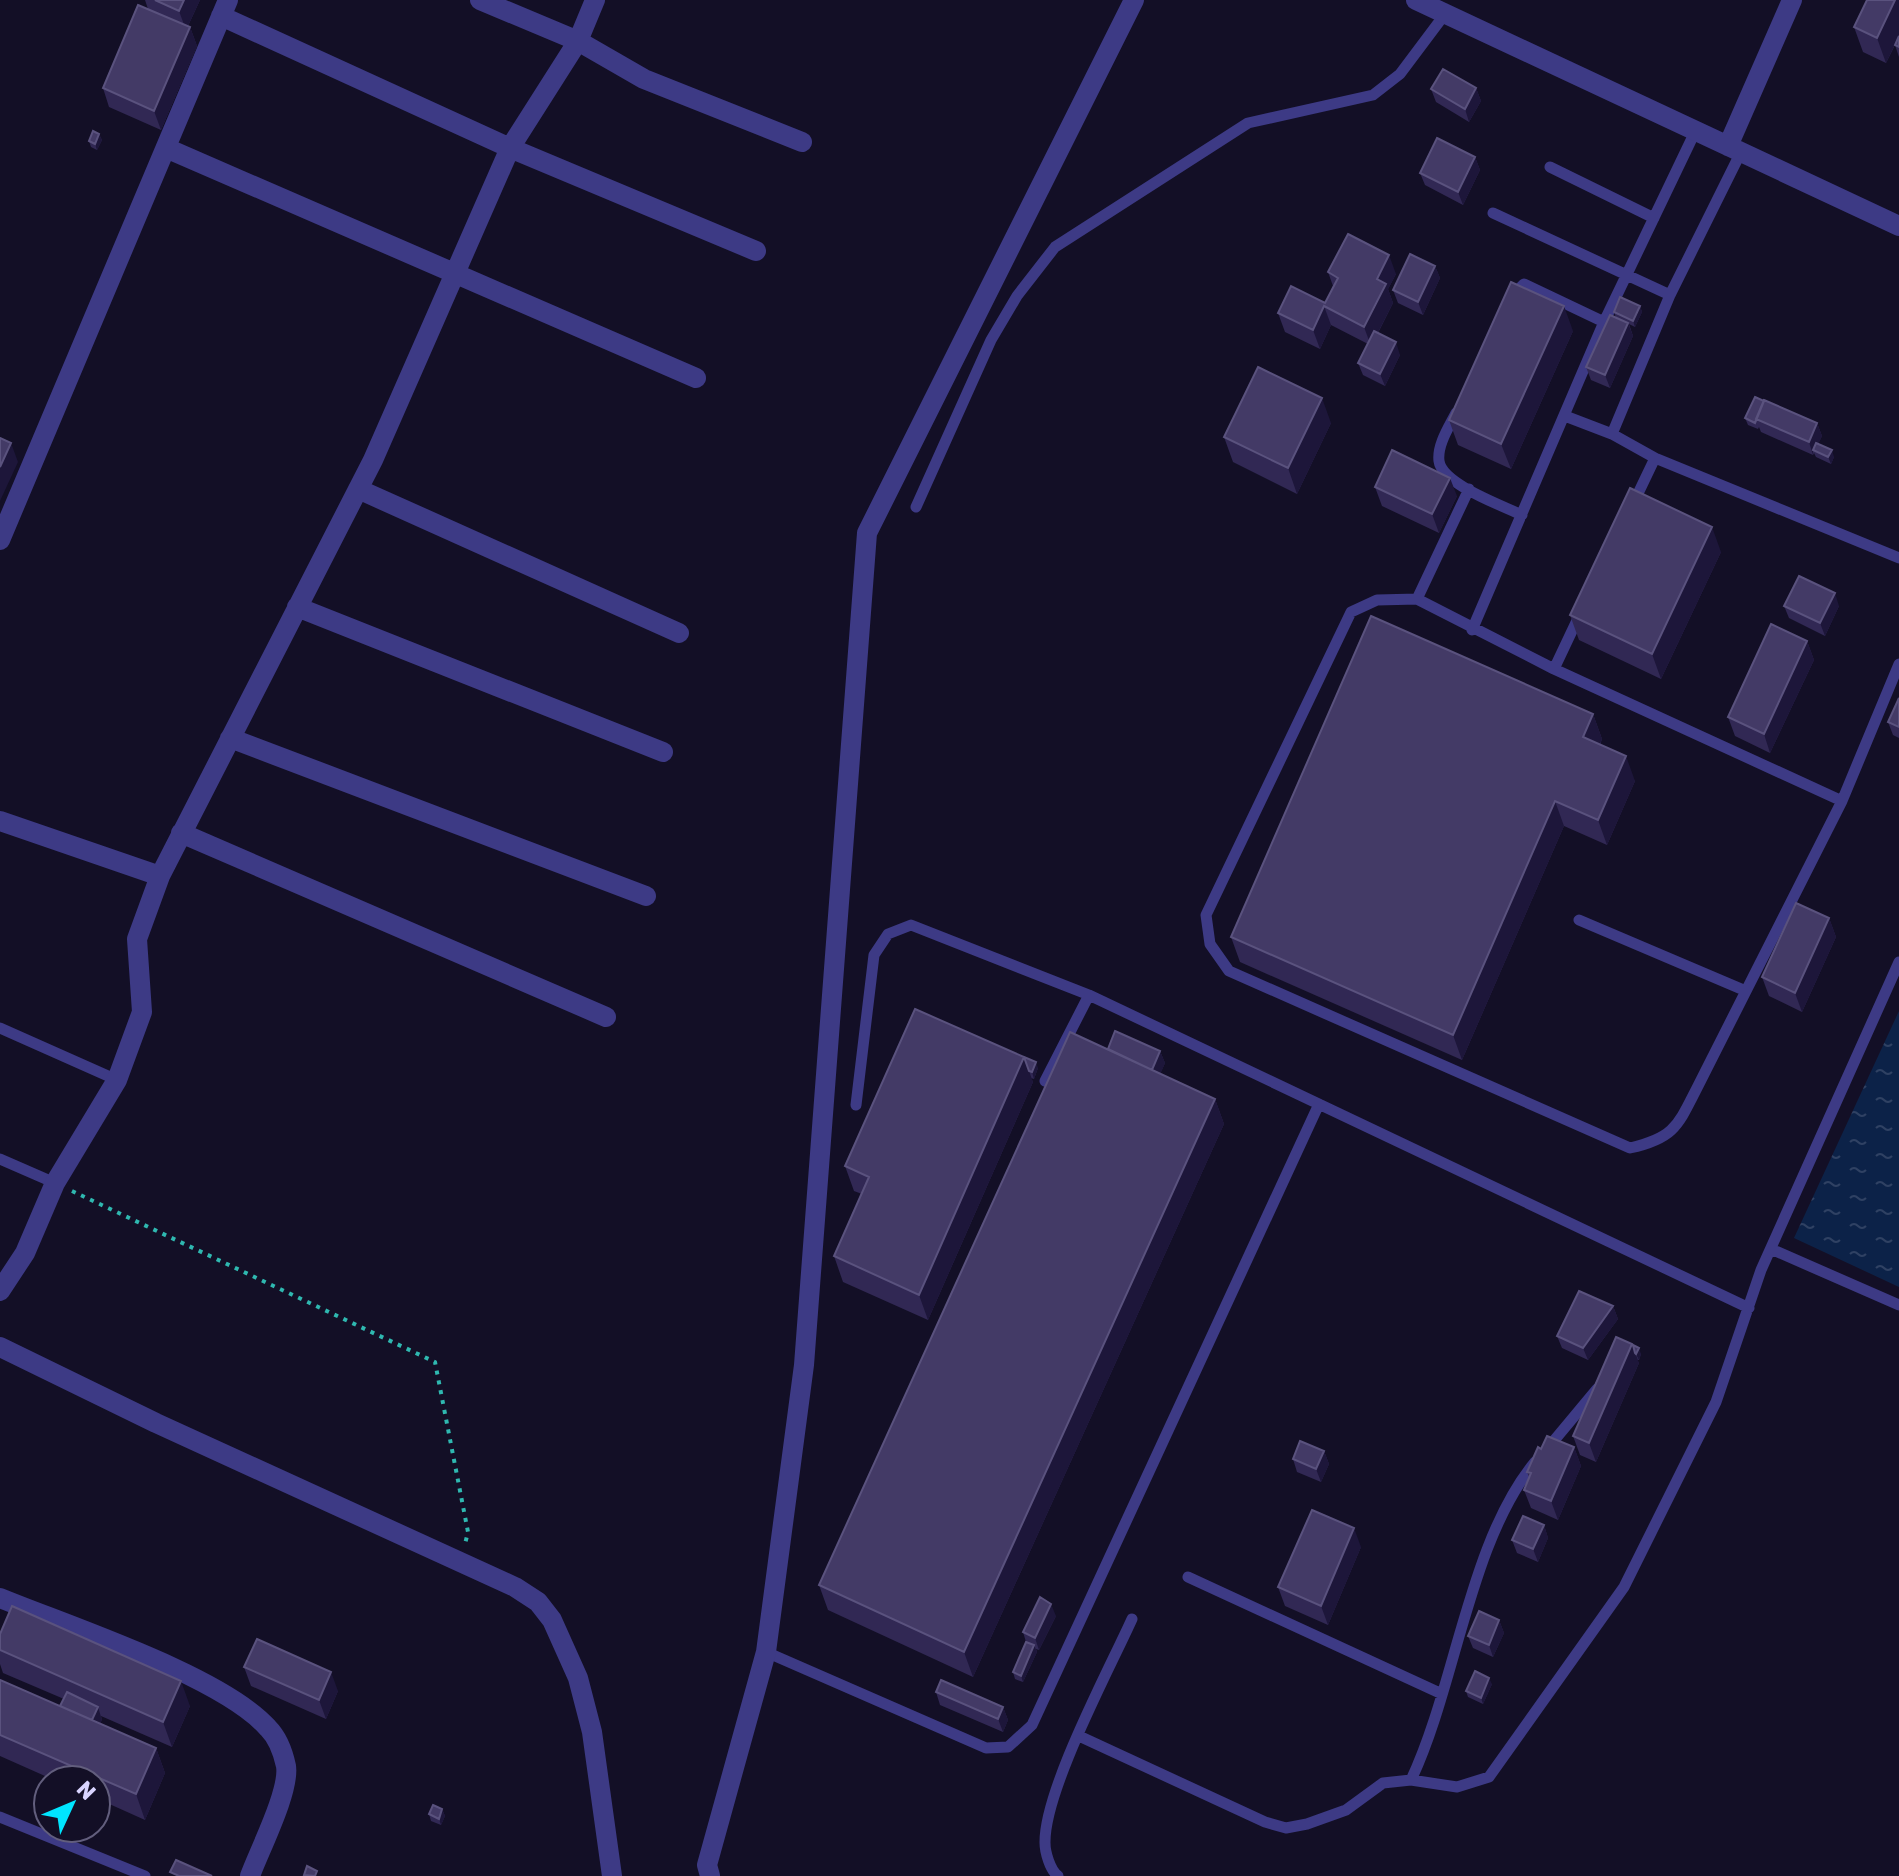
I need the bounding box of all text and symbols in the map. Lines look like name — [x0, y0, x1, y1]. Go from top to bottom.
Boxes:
north arrow — [32, 1764, 112, 1844]
text: N — [71, 1775, 101, 1806]

